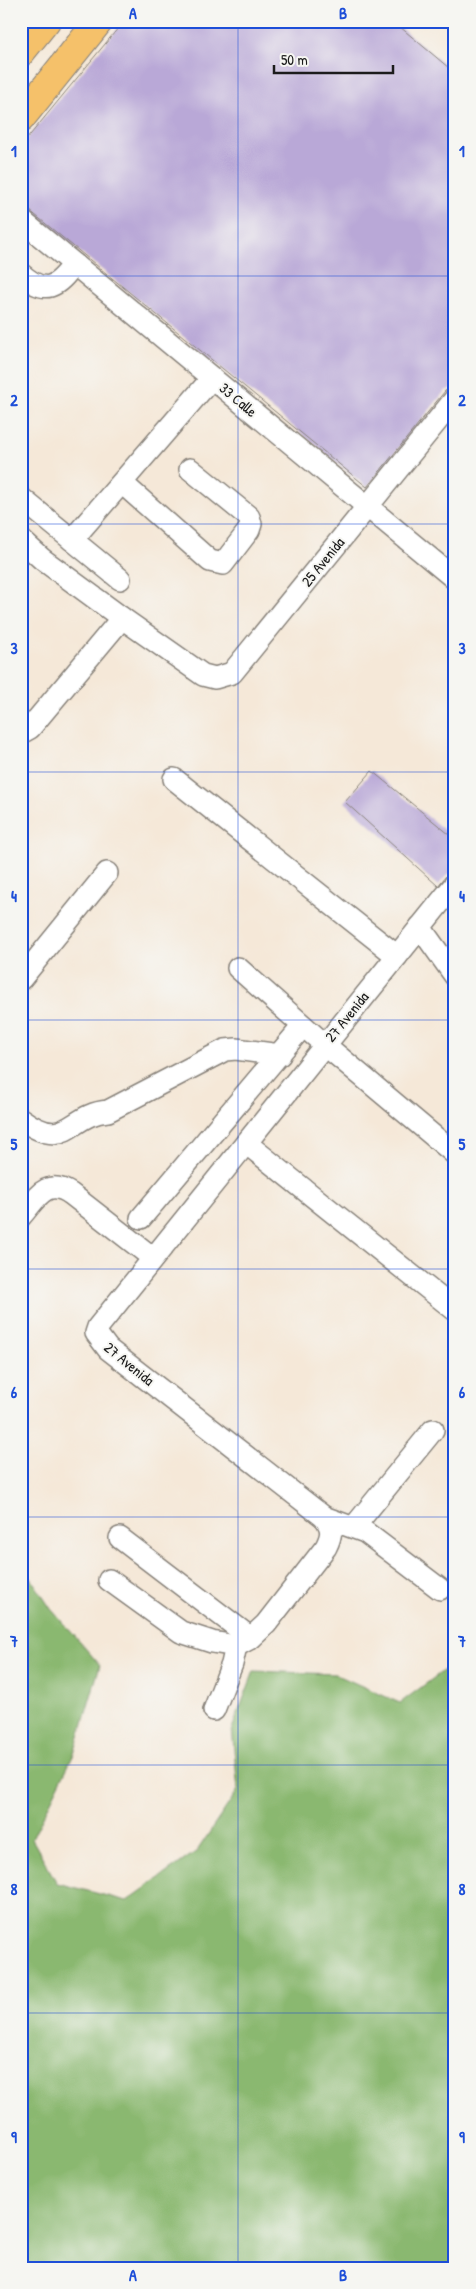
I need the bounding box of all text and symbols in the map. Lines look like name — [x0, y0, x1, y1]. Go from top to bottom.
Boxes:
text: A — [129, 2, 137, 24]
text: B — [339, 2, 347, 24]
scale bar — [274, 42, 392, 74]
text: 50 m — [281, 49, 308, 70]
text: 1 — [11, 140, 17, 162]
text: 1 — [459, 140, 465, 162]
street label: 33 Calle — [215, 378, 262, 422]
text: 2 — [10, 389, 18, 411]
text: 2 — [458, 389, 466, 411]
street label: 25 Avenida — [296, 532, 349, 591]
text: 3 — [10, 637, 18, 659]
text: 3 — [458, 637, 466, 659]
text: 4 — [11, 885, 17, 907]
text: 4 — [459, 885, 465, 907]
street label: 27 Avenida — [320, 987, 373, 1046]
text: 5 — [11, 1133, 18, 1155]
text: 5 — [459, 1133, 466, 1155]
street label: 27 Avenida — [100, 1337, 159, 1390]
text: 6 — [11, 1381, 18, 1403]
text: 6 — [459, 1381, 466, 1403]
text: 7 — [9, 1630, 18, 1652]
text: 7 — [457, 1630, 466, 1652]
text: 8 — [11, 1878, 18, 1900]
text: 8 — [459, 1878, 466, 1900]
text: 9 — [11, 2126, 17, 2148]
text: 9 — [459, 2126, 465, 2148]
text: A — [129, 2264, 137, 2286]
text: B — [339, 2264, 347, 2286]

